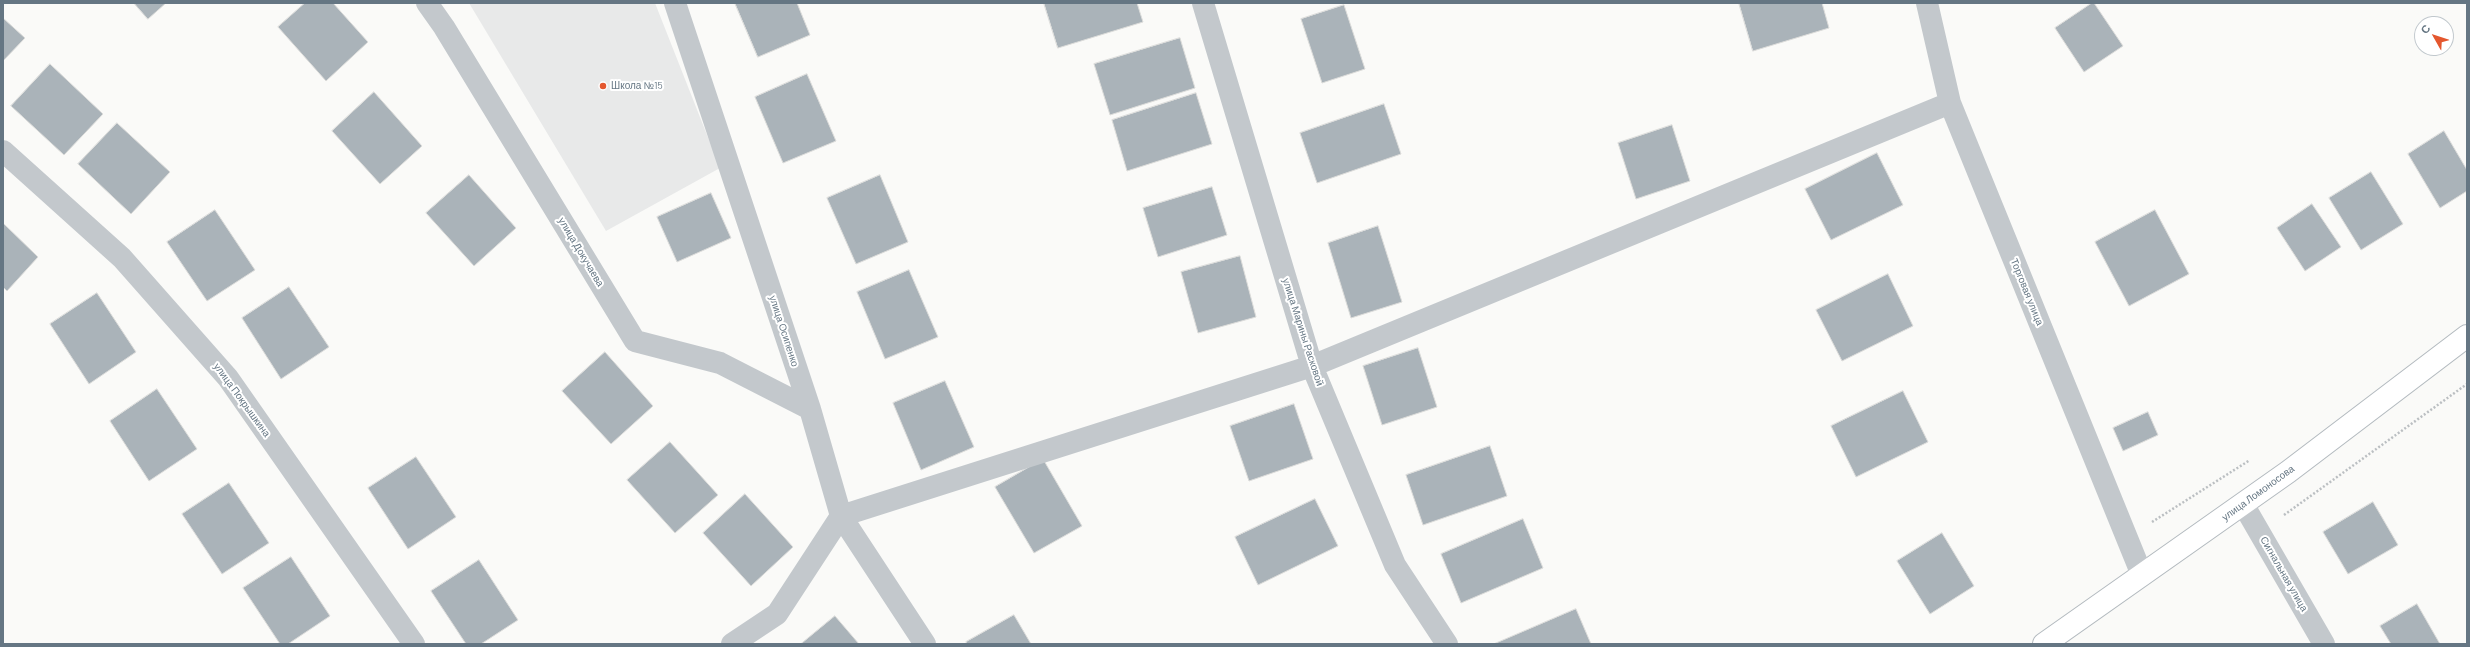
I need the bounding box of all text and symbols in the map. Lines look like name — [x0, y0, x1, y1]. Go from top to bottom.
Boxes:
north arrow — [2414, 16, 2454, 56]
text: С — [2418, 22, 2433, 36]
place label: Школа №15 — [611, 80, 663, 92]
marker: Школа №15 — [598, 81, 608, 91]
street label: улица Докучаева — [556, 215, 606, 289]
street label: Торговая улица — [2008, 257, 2046, 327]
street label: улица Марины Расковой — [1280, 277, 1326, 387]
street label: улица Осипенко — [767, 294, 801, 368]
street label: улица Покрышкина — [211, 361, 273, 439]
street label: улица Ломоносова — [2219, 463, 2297, 523]
street label: Сигнальная улица — [2258, 534, 2310, 614]

